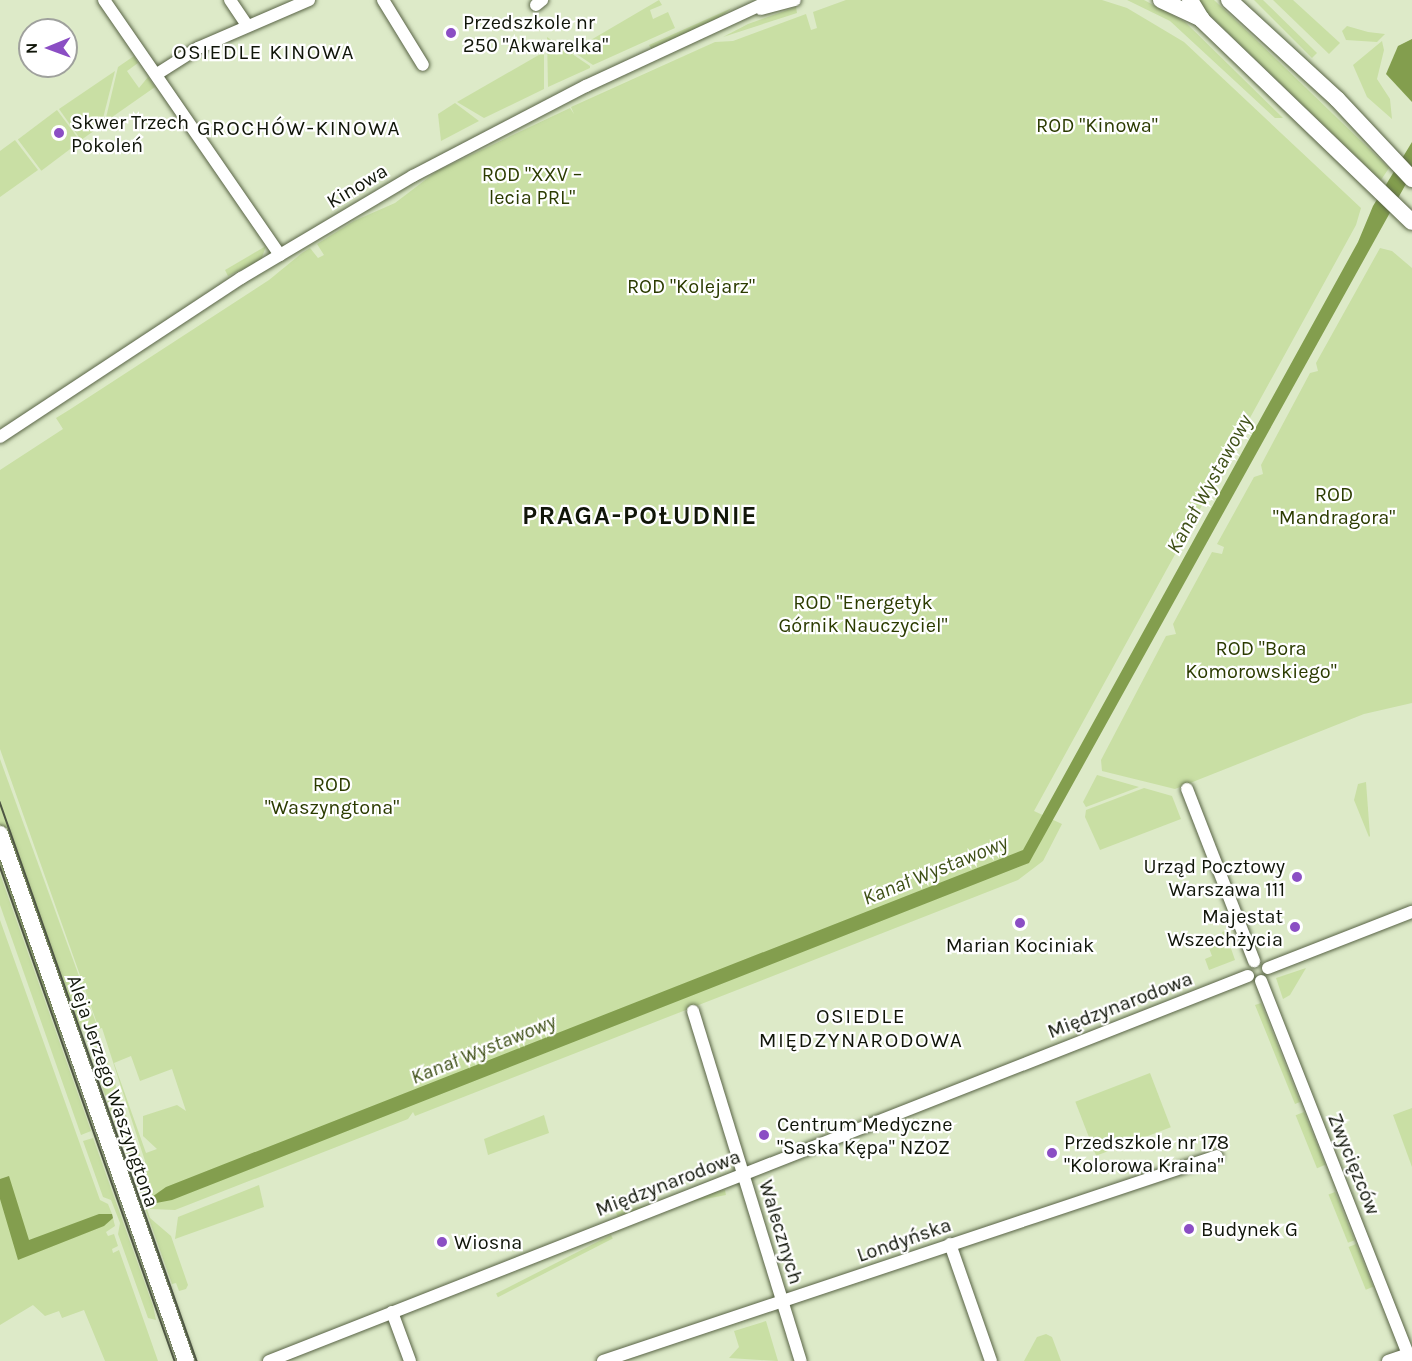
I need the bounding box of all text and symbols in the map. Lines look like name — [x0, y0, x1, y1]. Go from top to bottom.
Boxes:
place label: Przedszkole nr 250 "Akwarelka" — [463, 10, 608, 57]
north arrow — [18, 18, 78, 78]
marker: Przedszkole nr 250 "Akwarelka" — [444, 26, 458, 40]
district label: OSIEDLE KINOWA — [173, 39, 355, 65]
text: N — [22, 42, 41, 54]
place label: Skwer Trzech Pokoleń — [71, 110, 189, 157]
park label: ROD "Kinowa" — [1036, 113, 1158, 137]
district label: GROCHÓW-KINOWA — [197, 115, 401, 141]
marker: Skwer Trzech Pokoleń — [52, 126, 66, 140]
street label: Kinowa — [322, 159, 392, 213]
park label: ROD "XXV – lecia PRL" — [482, 163, 582, 210]
park label: ROD "Kolejarz" — [627, 274, 755, 298]
water label: Kanał Wystawowy — [1161, 410, 1257, 558]
park label: ROD "Mandragora" — [1273, 482, 1395, 529]
district label: PRAGA-POŁUDNIE — [522, 500, 758, 532]
park label: ROD "Energetyk Górnik Nauczyciel" — [778, 590, 948, 637]
park label: ROD "Bora Komorowskiego" — [1185, 636, 1337, 683]
park label: ROD "Waszyngtona" — [265, 772, 399, 819]
water label: Kanał Wystawowy — [859, 829, 1011, 911]
place label: Urząd Pocztowy Warszawa 111 — [1144, 854, 1285, 901]
marker: Urząd Pocztowy Warszawa 111 — [1290, 870, 1304, 884]
place label: Majestat Wszechżycia — [1167, 904, 1283, 951]
marker: Marian Kociniak — [1013, 916, 1027, 930]
marker: Majestat Wszechżycia — [1288, 920, 1302, 934]
place label: Marian Kociniak — [946, 933, 1094, 957]
street label: Międzynarodowa — [1044, 966, 1196, 1044]
street label: Aleja Jerzego Waszyngtona — [62, 972, 164, 1210]
district label: OSIEDLE MIĘDZYNARODOWA — [759, 1003, 963, 1053]
water label: Kanał Wystawowy — [407, 1008, 559, 1090]
street label: Zwycięzców — [1323, 1110, 1385, 1218]
place label: Centrum Medyczne "Saska Kępa" NZOZ — [777, 1112, 952, 1159]
marker: Centrum Medyczne "Saska Kępa" NZOZ — [755, 1126, 773, 1144]
place label: Przedszkole nr 178 "Kolorowa Kraina" — [1064, 1130, 1229, 1177]
street label: Międzynarodowa — [592, 1144, 744, 1222]
marker: Przedszkole nr 178 "Kolorowa Kraina" — [1045, 1146, 1059, 1160]
street label: Walecznych — [754, 1177, 808, 1287]
street label: Londyńska — [854, 1213, 954, 1267]
place label: Budynek G — [1201, 1217, 1298, 1241]
marker: Budynek G — [1182, 1222, 1196, 1236]
place label: Wiosna — [454, 1230, 522, 1254]
marker: Wiosna — [435, 1235, 449, 1249]

